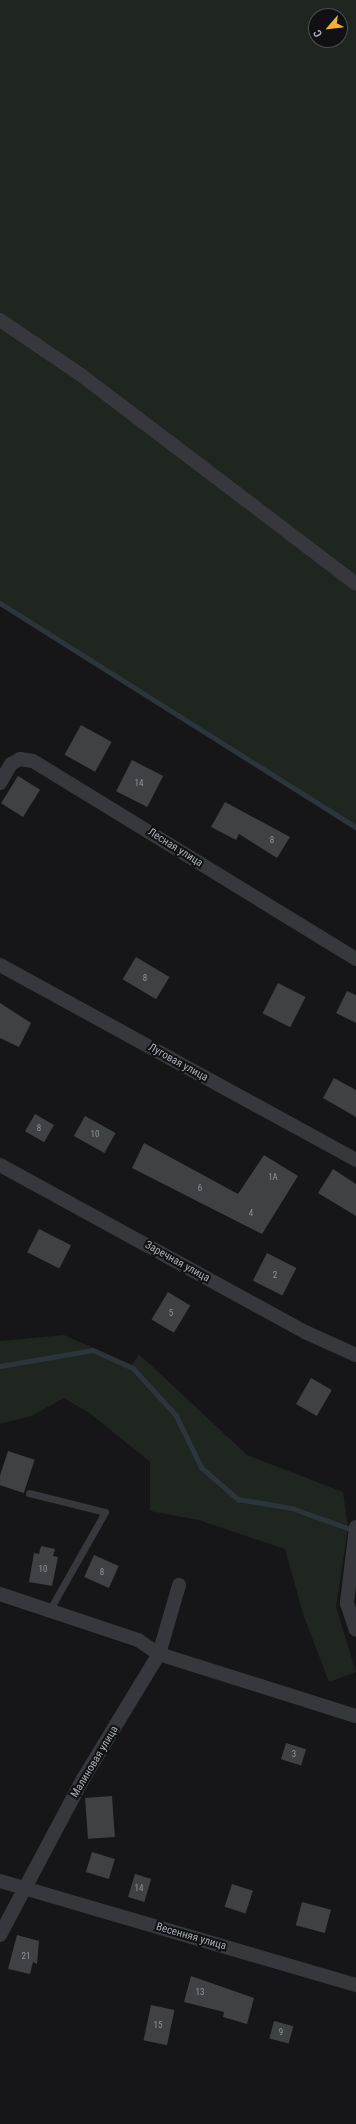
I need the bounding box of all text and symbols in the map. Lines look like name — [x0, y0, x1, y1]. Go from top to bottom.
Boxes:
north arrow — [308, 8, 348, 48]
text: С — [311, 28, 325, 39]
house number: 14 — [135, 778, 143, 788]
street label: Лесная улица — [145, 826, 205, 870]
house number: 8 — [270, 835, 274, 845]
house number: 8 — [143, 973, 147, 983]
street label: Луговая улица — [146, 1041, 210, 1085]
house number: 8 — [37, 1123, 41, 1133]
house number: 10 — [91, 1129, 99, 1139]
house number: 1А — [268, 1172, 278, 1182]
house number: 6 — [198, 1183, 202, 1193]
house number: 4 — [249, 1208, 253, 1218]
street label: Заречная улица — [142, 1239, 212, 1285]
house number: 2 — [273, 1270, 277, 1280]
house number: 5 — [169, 1308, 173, 1318]
house number: 10 — [39, 1564, 47, 1574]
house number: 8 — [100, 1567, 104, 1577]
street label: Малиновая улица — [68, 1724, 122, 1800]
house number: 3 — [292, 1749, 296, 1759]
house number: 14 — [135, 1883, 143, 1893]
street label: Весенняя улица — [154, 1921, 228, 1953]
house number: 21 — [22, 1951, 30, 1961]
house number: 13 — [196, 1987, 204, 1997]
house number: 15 — [154, 2020, 162, 2030]
house number: 9 — [279, 2027, 283, 2037]

